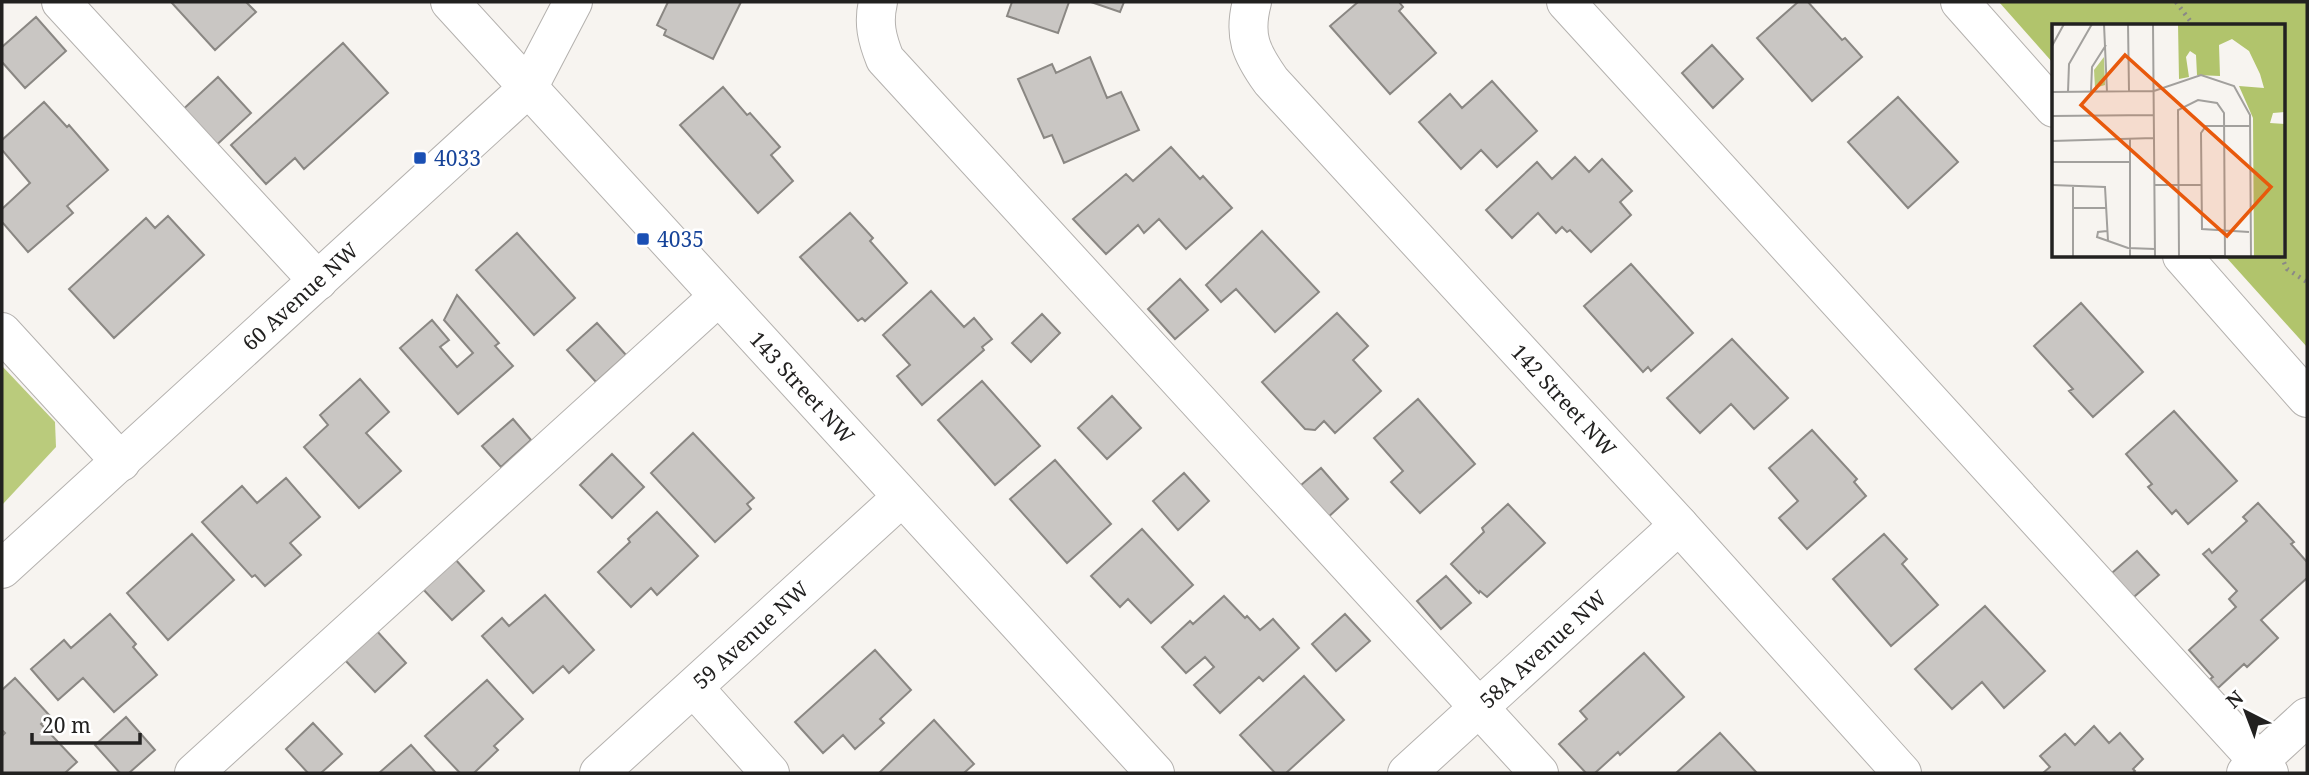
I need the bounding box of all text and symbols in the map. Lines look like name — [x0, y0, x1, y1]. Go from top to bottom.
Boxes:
inset map — [2052, 24, 2284, 257]
place label: 4033 — [434, 144, 481, 172]
marker: 4033 — [412, 150, 428, 166]
place label: 4035 — [657, 225, 704, 253]
marker: 4035 — [635, 231, 651, 247]
street label: 60 Avenue NW — [236, 236, 364, 356]
street label: 143 Street NW — [744, 325, 861, 449]
street label: 142 Street NW — [1505, 338, 1623, 462]
street label: 59 Avenue NW — [687, 575, 815, 695]
street label: 58A Avenue NW — [1474, 584, 1612, 714]
north arrow — [2211, 677, 2281, 747]
text: N — [2220, 685, 2249, 714]
scale bar — [32, 702, 140, 746]
text: 20 m — [42, 711, 91, 739]

